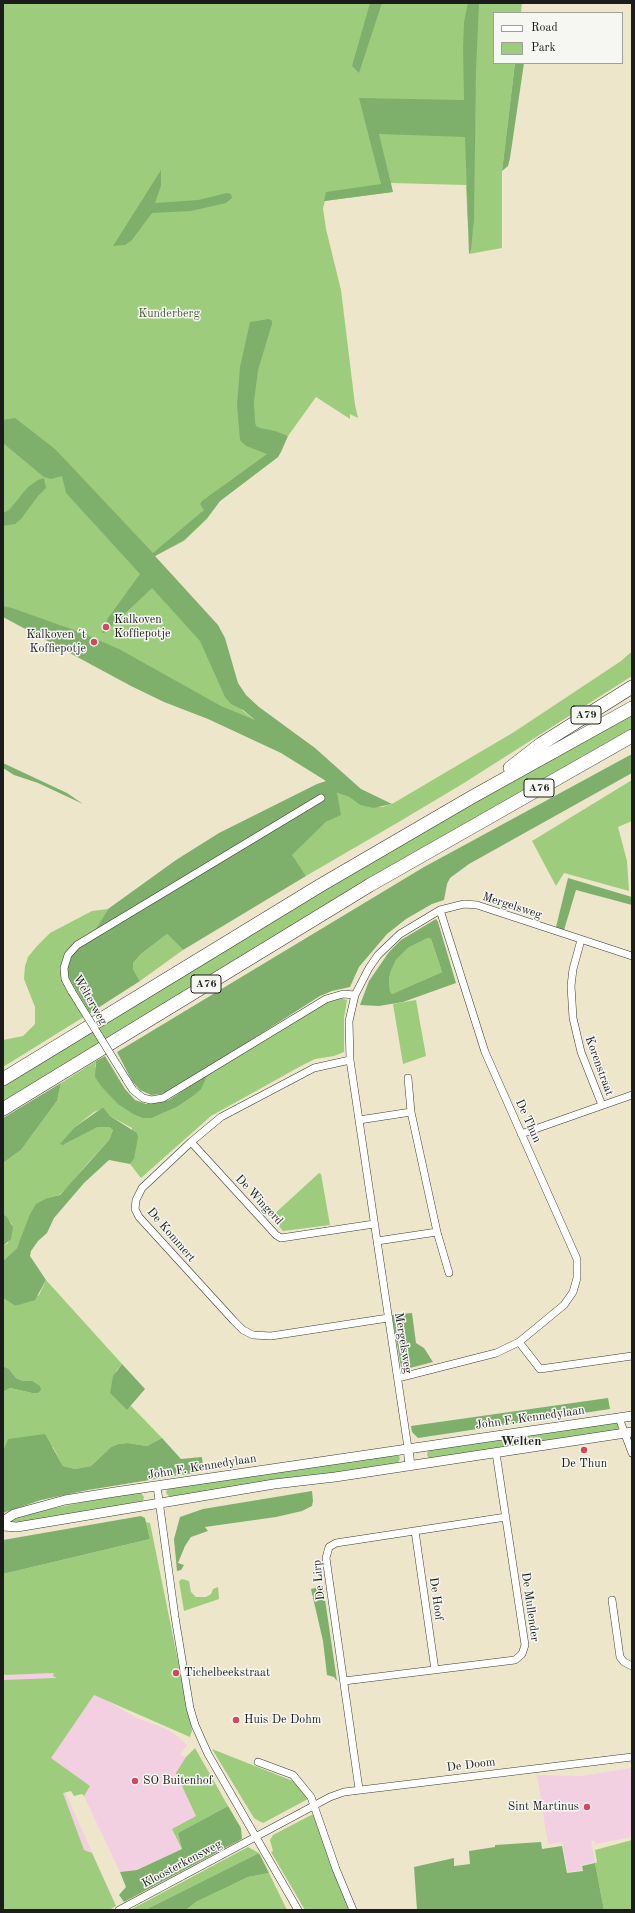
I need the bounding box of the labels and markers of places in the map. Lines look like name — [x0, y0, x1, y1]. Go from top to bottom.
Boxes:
place label: Kalkoven Koffiepotje — [114, 613, 171, 641]
marker: Kalkoven Koffiepotje — [101, 622, 111, 632]
place label: Kalkoven ´t Koffiepotje — [26, 628, 86, 656]
marker: Kalkoven ´t Koffiepotje — [89, 637, 99, 647]
marker: De Thun — [579, 1445, 589, 1455]
place label: De Thun — [561, 1457, 607, 1471]
place label: Tichelbeekstraat — [184, 1666, 270, 1680]
marker: Tichelbeekstraat — [171, 1668, 181, 1678]
place label: Huis De Dohm — [244, 1713, 321, 1727]
marker: Huis De Dohm — [231, 1715, 241, 1725]
place label: SO Buitenhof — [143, 1774, 213, 1788]
marker: SO Buitenhof — [130, 1776, 140, 1786]
place label: Sint Martinus — [508, 1800, 579, 1814]
marker: Sint Martinus — [582, 1802, 592, 1812]

